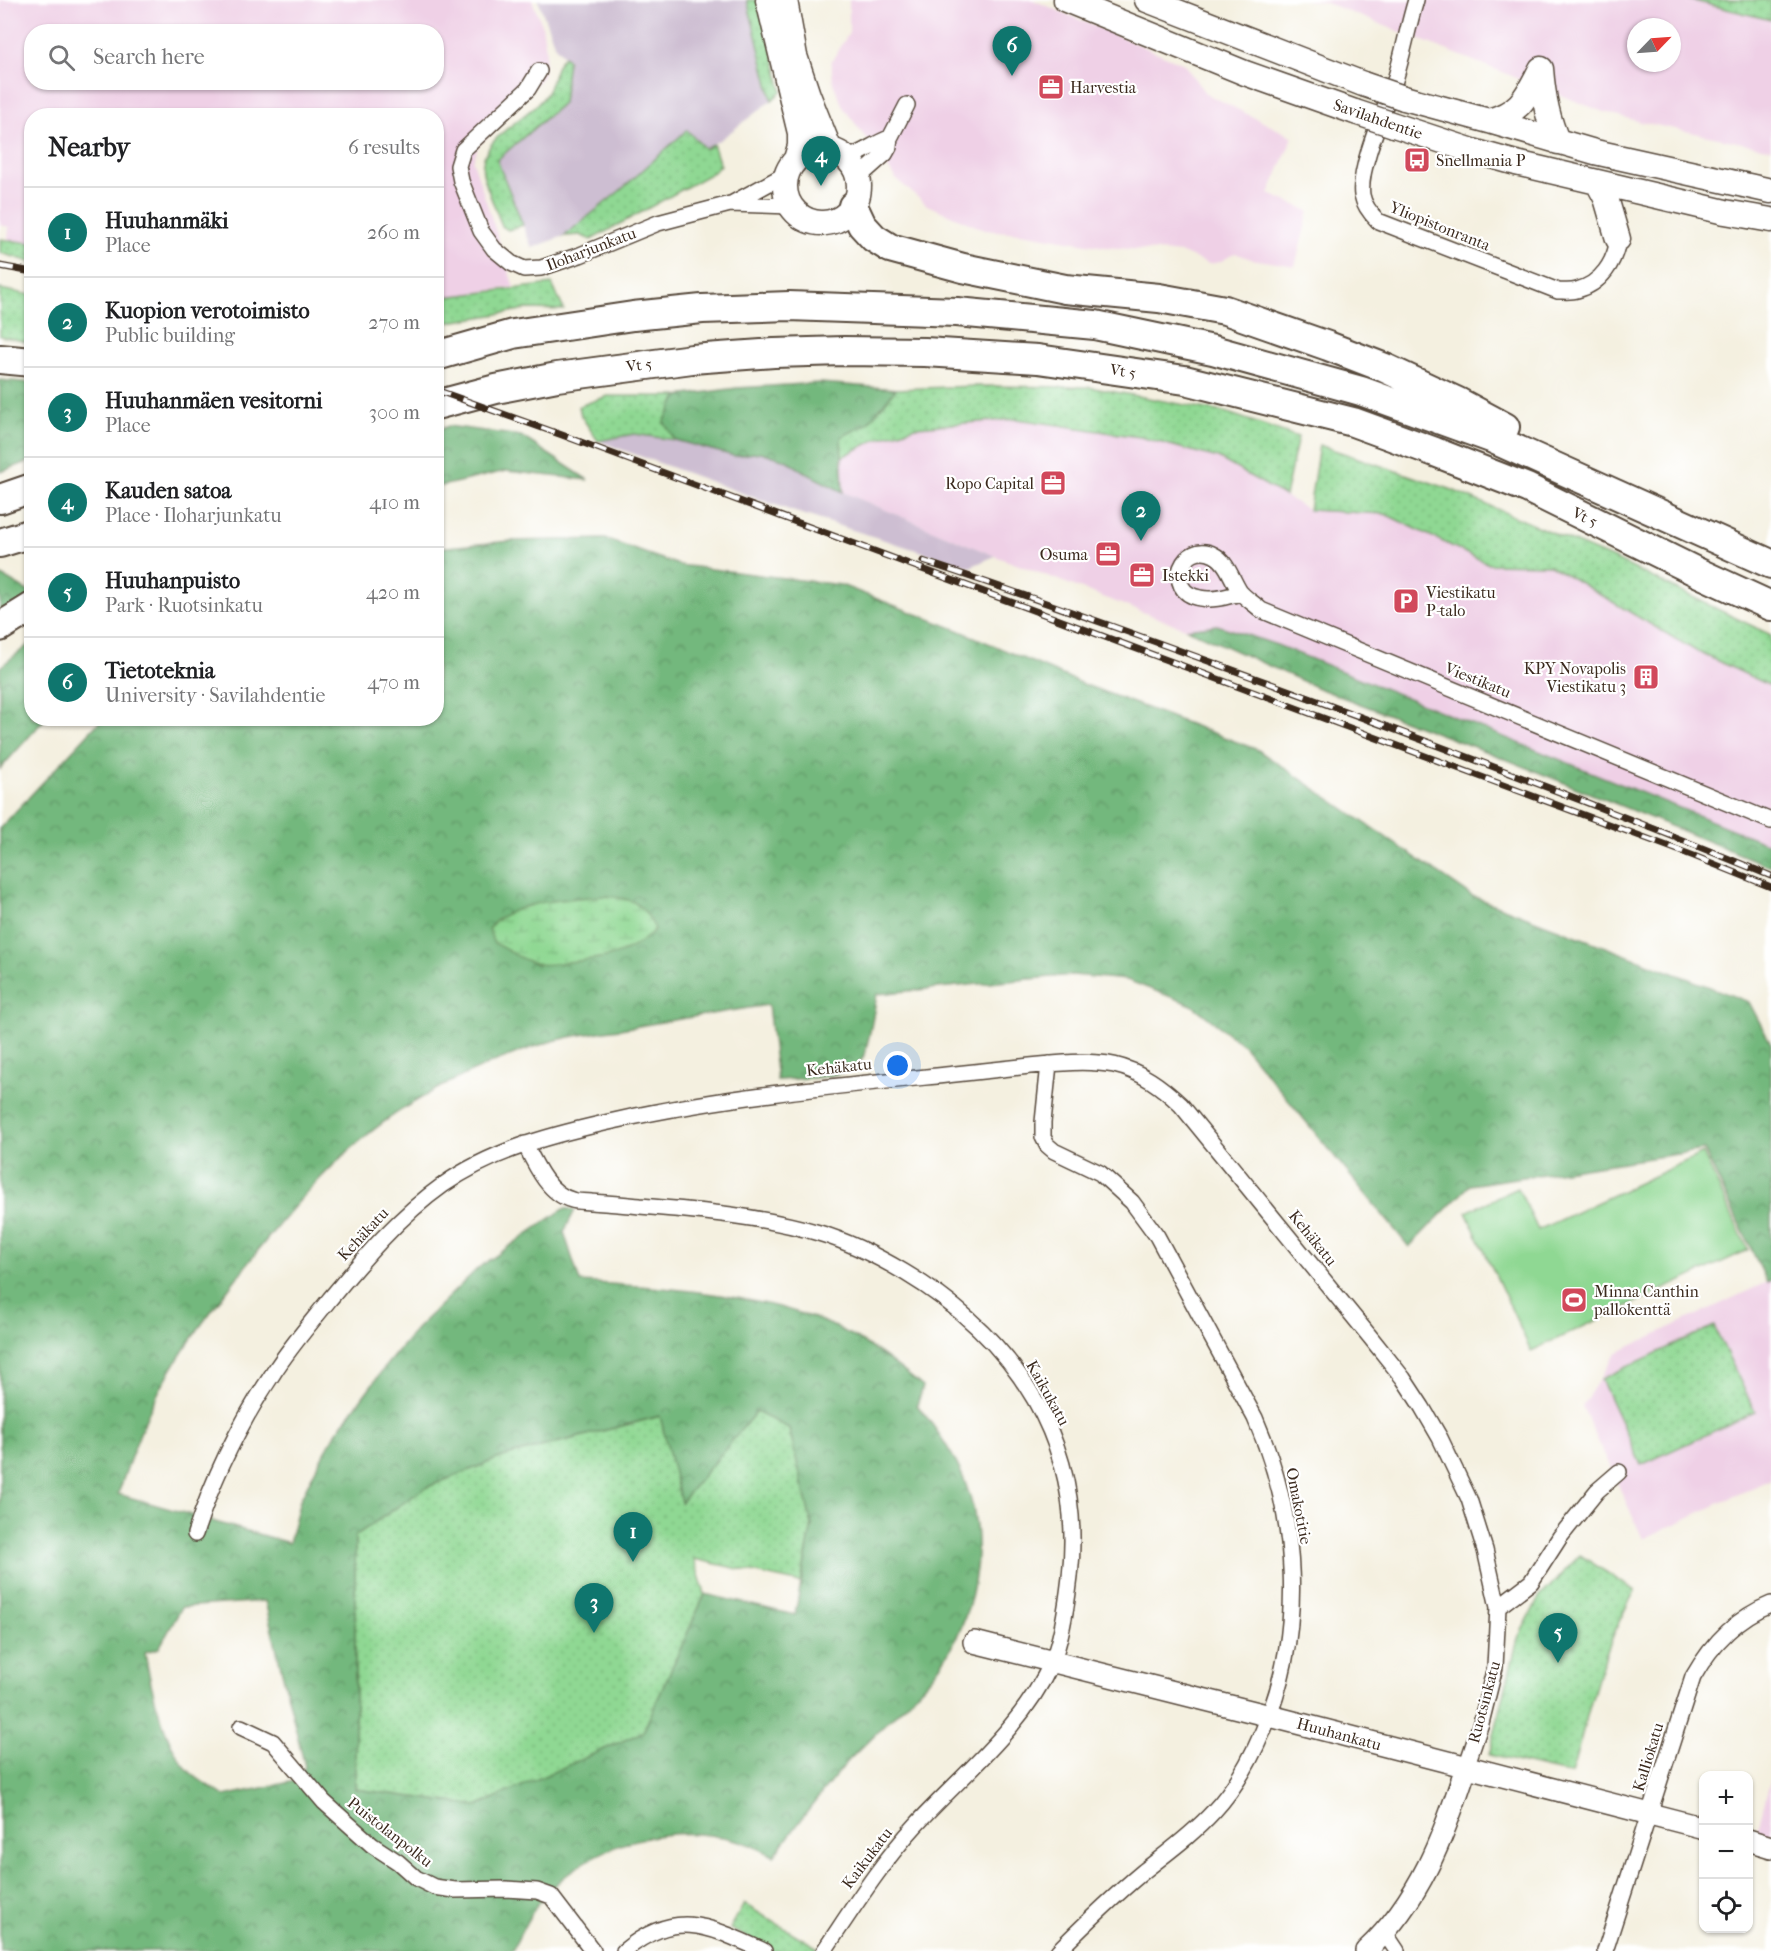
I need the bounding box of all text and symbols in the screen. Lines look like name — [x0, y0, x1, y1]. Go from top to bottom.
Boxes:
north arrow — [1627, 18, 1681, 72]
search box — [24, 24, 444, 90]
pin: 6 — [992, 26, 1032, 76]
icon: search — [45, 41, 78, 74]
text: Search here — [93, 44, 205, 70]
office icon: Harvestia — [1036, 72, 1066, 102]
place label: Harvestia — [1070, 78, 1137, 97]
street label: Savilahdentie — [1331, 95, 1425, 143]
text: Nearby — [48, 132, 130, 163]
text: 6 results — [348, 136, 420, 159]
pin: 4 — [802, 136, 840, 186]
bus stop icon: Snellmania P — [1402, 145, 1432, 175]
place label: Snellmania P — [1436, 151, 1526, 170]
street label: Yliopistonranta — [1386, 197, 1494, 255]
text: Huuhanmäki — [105, 208, 229, 234]
text: 1 — [64, 221, 71, 244]
text: 260 m — [367, 221, 420, 244]
street label: Iloharjunkatu — [543, 223, 639, 275]
text: Place — [105, 234, 151, 257]
text: Kuopion verotoimisto — [105, 298, 310, 324]
text: 2 — [62, 311, 73, 334]
text: 270 m — [368, 311, 420, 334]
text: Public building — [105, 324, 235, 347]
street label: Vt 5 — [624, 354, 653, 376]
street label: Vt 5 — [1108, 359, 1137, 382]
text: Huuhanmäen vesitorni — [105, 388, 323, 414]
text: 3 — [63, 401, 72, 424]
text: 300 m — [369, 401, 420, 424]
text: Place — [105, 414, 151, 437]
office icon: Ropo Capital — [1038, 468, 1068, 498]
place label: Ropo Capital — [945, 474, 1035, 493]
text: Kauden satoa — [105, 478, 232, 504]
text: 4 — [62, 491, 73, 514]
text: 410 m — [369, 491, 420, 514]
pin: 2 — [1122, 492, 1160, 541]
street label: Vt 5 — [1568, 502, 1601, 531]
text: Place · Iloharjunkatu — [105, 504, 282, 527]
office icon: Osuma — [1093, 539, 1123, 569]
place label: Osuma — [1040, 545, 1089, 564]
office icon: Istekki — [1127, 560, 1157, 590]
place label: Istekki — [1162, 566, 1209, 585]
text: Huuhanpuisto — [105, 568, 240, 594]
text: 5 — [63, 581, 72, 604]
text: 420 m — [366, 581, 420, 604]
place label: Viestikatu P-talo — [1425, 583, 1496, 620]
parking icon: Viestikatu P-talo — [1391, 586, 1421, 616]
text: Park · Ruotsinkatu — [105, 594, 263, 617]
text: Tietoteknia — [105, 658, 215, 684]
street label: Viestikatu — [1441, 658, 1514, 702]
place label: KPY Novapolis Viestikatu 3 — [1524, 659, 1626, 696]
building icon: KPY Novapolis Viestikatu 3 — [1631, 662, 1661, 692]
text: 6 — [62, 671, 73, 694]
text: 470 m — [367, 671, 420, 694]
text: University · Savilahdentie — [105, 684, 325, 707]
your location — [883, 1051, 912, 1080]
street label: Kehäkatu — [805, 1054, 873, 1080]
street label: Kehäkatu — [334, 1203, 392, 1265]
street label: Kehäkatu — [1285, 1206, 1341, 1270]
place label: Minna Canthin pallokenttä — [1593, 1282, 1700, 1319]
sports icon: Minna Canthin pallokenttä — [1559, 1285, 1589, 1315]
street label: Kaikukatu — [1022, 1357, 1074, 1429]
street label: Omakotitie — [1282, 1466, 1316, 1546]
pin: 1 — [614, 1512, 652, 1562]
pin: 3 — [574, 1584, 614, 1633]
pin: 5 — [1538, 1614, 1578, 1663]
street label: Ruotsinkatu — [1464, 1659, 1504, 1745]
street label: Huuhankatu — [1295, 1714, 1383, 1754]
street label: Kalliokatu — [1629, 1720, 1667, 1794]
map controls — [1699, 1771, 1753, 1933]
button: + — [1699, 1771, 1753, 1825]
street label: Puistolanpolku — [344, 1793, 436, 1871]
street label: Kaikukatu — [838, 1824, 896, 1892]
button: − — [1699, 1825, 1753, 1879]
button: locate — [1699, 1879, 1753, 1933]

